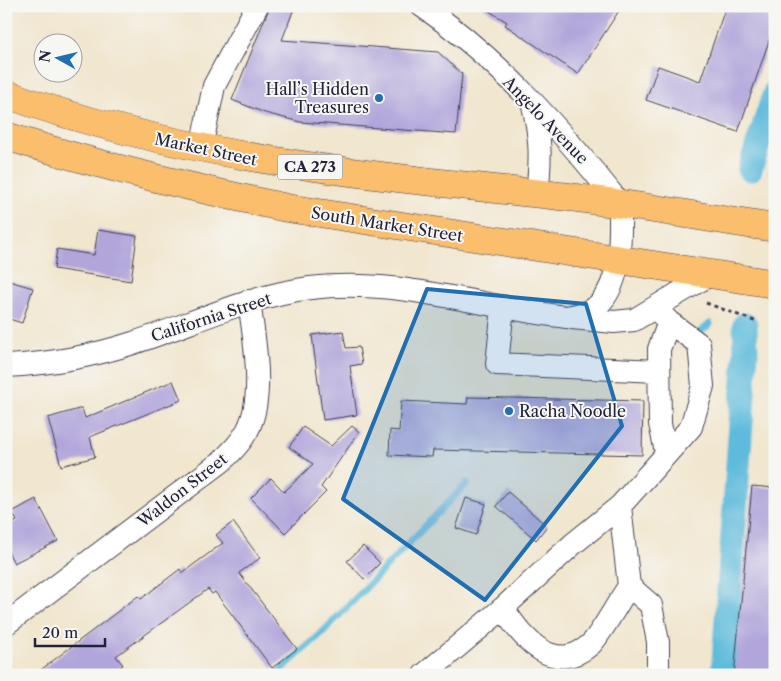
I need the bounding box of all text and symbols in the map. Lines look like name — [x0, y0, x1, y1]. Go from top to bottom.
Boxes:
north arrow — [32, 32, 82, 82]
text: N — [35, 49, 55, 63]
street label: Angelo Avenue — [498, 71, 593, 168]
place label: Hall’s Hidden Treasures — [266, 79, 369, 117]
marker: Hall’s Hidden Treasures — [373, 92, 385, 104]
street label: Market Street — [153, 128, 259, 170]
road number: CA 273 — [278, 154, 342, 180]
street label: South Market Street — [310, 202, 465, 246]
street label: California Street — [148, 288, 274, 346]
place label: Racha Noodle — [519, 401, 626, 421]
marker: Racha Noodle — [503, 405, 515, 417]
street label: Waldon Street — [132, 449, 231, 532]
scale bar — [35, 616, 105, 648]
text: 20 m — [42, 623, 78, 642]

